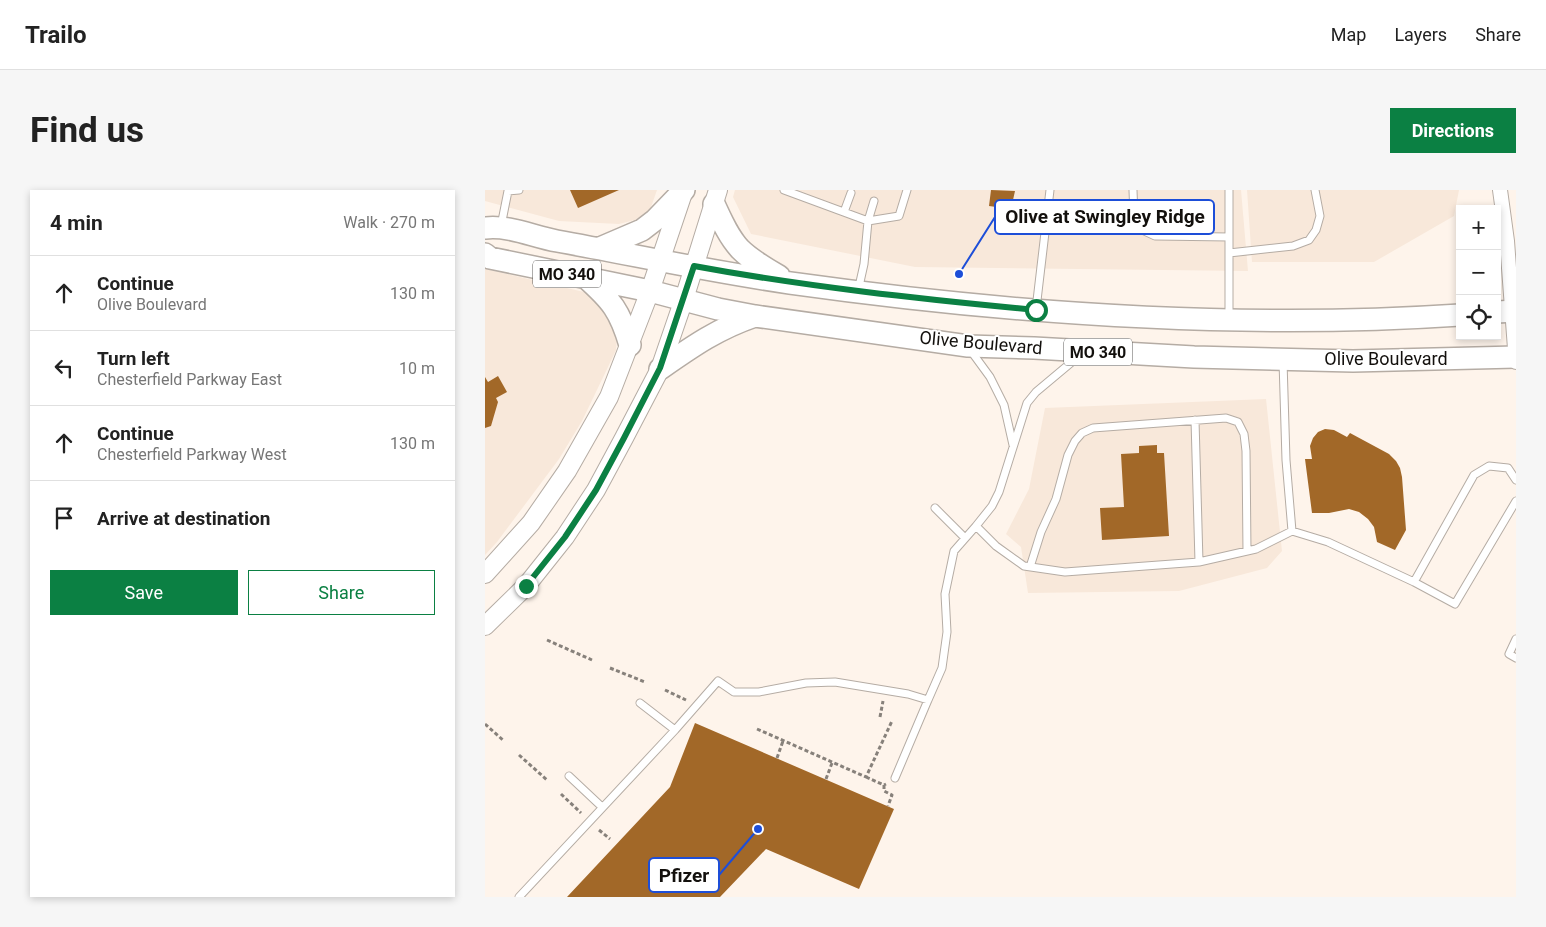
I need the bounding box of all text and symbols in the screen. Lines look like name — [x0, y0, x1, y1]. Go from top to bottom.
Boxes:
text: Trailo — [25, 21, 87, 49]
text: Map — [1331, 24, 1366, 45]
text: Layers — [1394, 24, 1447, 45]
text: Share — [1475, 24, 1521, 45]
button: Directions — [1390, 108, 1516, 153]
text: Find us — [30, 110, 144, 151]
callout: Olive at Swingley Ridge — [995, 200, 1214, 234]
text: Olive at Swingley Ridge — [1005, 205, 1205, 228]
map controls — [1456, 205, 1501, 340]
button: + — [1456, 205, 1501, 250]
text: 4 min — [50, 211, 103, 235]
text: Walk · 270 m — [343, 213, 435, 232]
button: − — [1456, 250, 1501, 295]
road number: MO 340 — [533, 260, 601, 288]
text: Continue — [97, 272, 174, 295]
icon: ahead — [50, 279, 78, 307]
text: 130 m — [390, 284, 435, 303]
text: Olive Boulevard — [97, 295, 207, 314]
button: locate — [1456, 295, 1501, 340]
route start — [1025, 299, 1048, 322]
street label: Olive Boulevard — [919, 327, 1043, 358]
road number: MO 340 — [1064, 338, 1132, 366]
text: Turn left — [97, 347, 170, 370]
street label: Olive Boulevard — [1324, 348, 1448, 369]
icon: left — [50, 354, 78, 382]
text: 10 m — [399, 359, 435, 378]
text: Chesterfield Parkway East — [97, 370, 282, 389]
text: Continue — [97, 422, 174, 445]
icon: ahead — [50, 429, 78, 457]
text: 130 m — [390, 434, 435, 453]
text: Chesterfield Parkway West — [97, 445, 287, 464]
icon: arrive — [50, 504, 78, 532]
text: Arrive at destination — [97, 507, 270, 530]
button: Save — [50, 570, 238, 615]
button: Share — [248, 570, 435, 615]
route end — [515, 575, 538, 598]
callout: Pfizer — [649, 858, 719, 892]
text: Pfizer — [659, 864, 709, 887]

